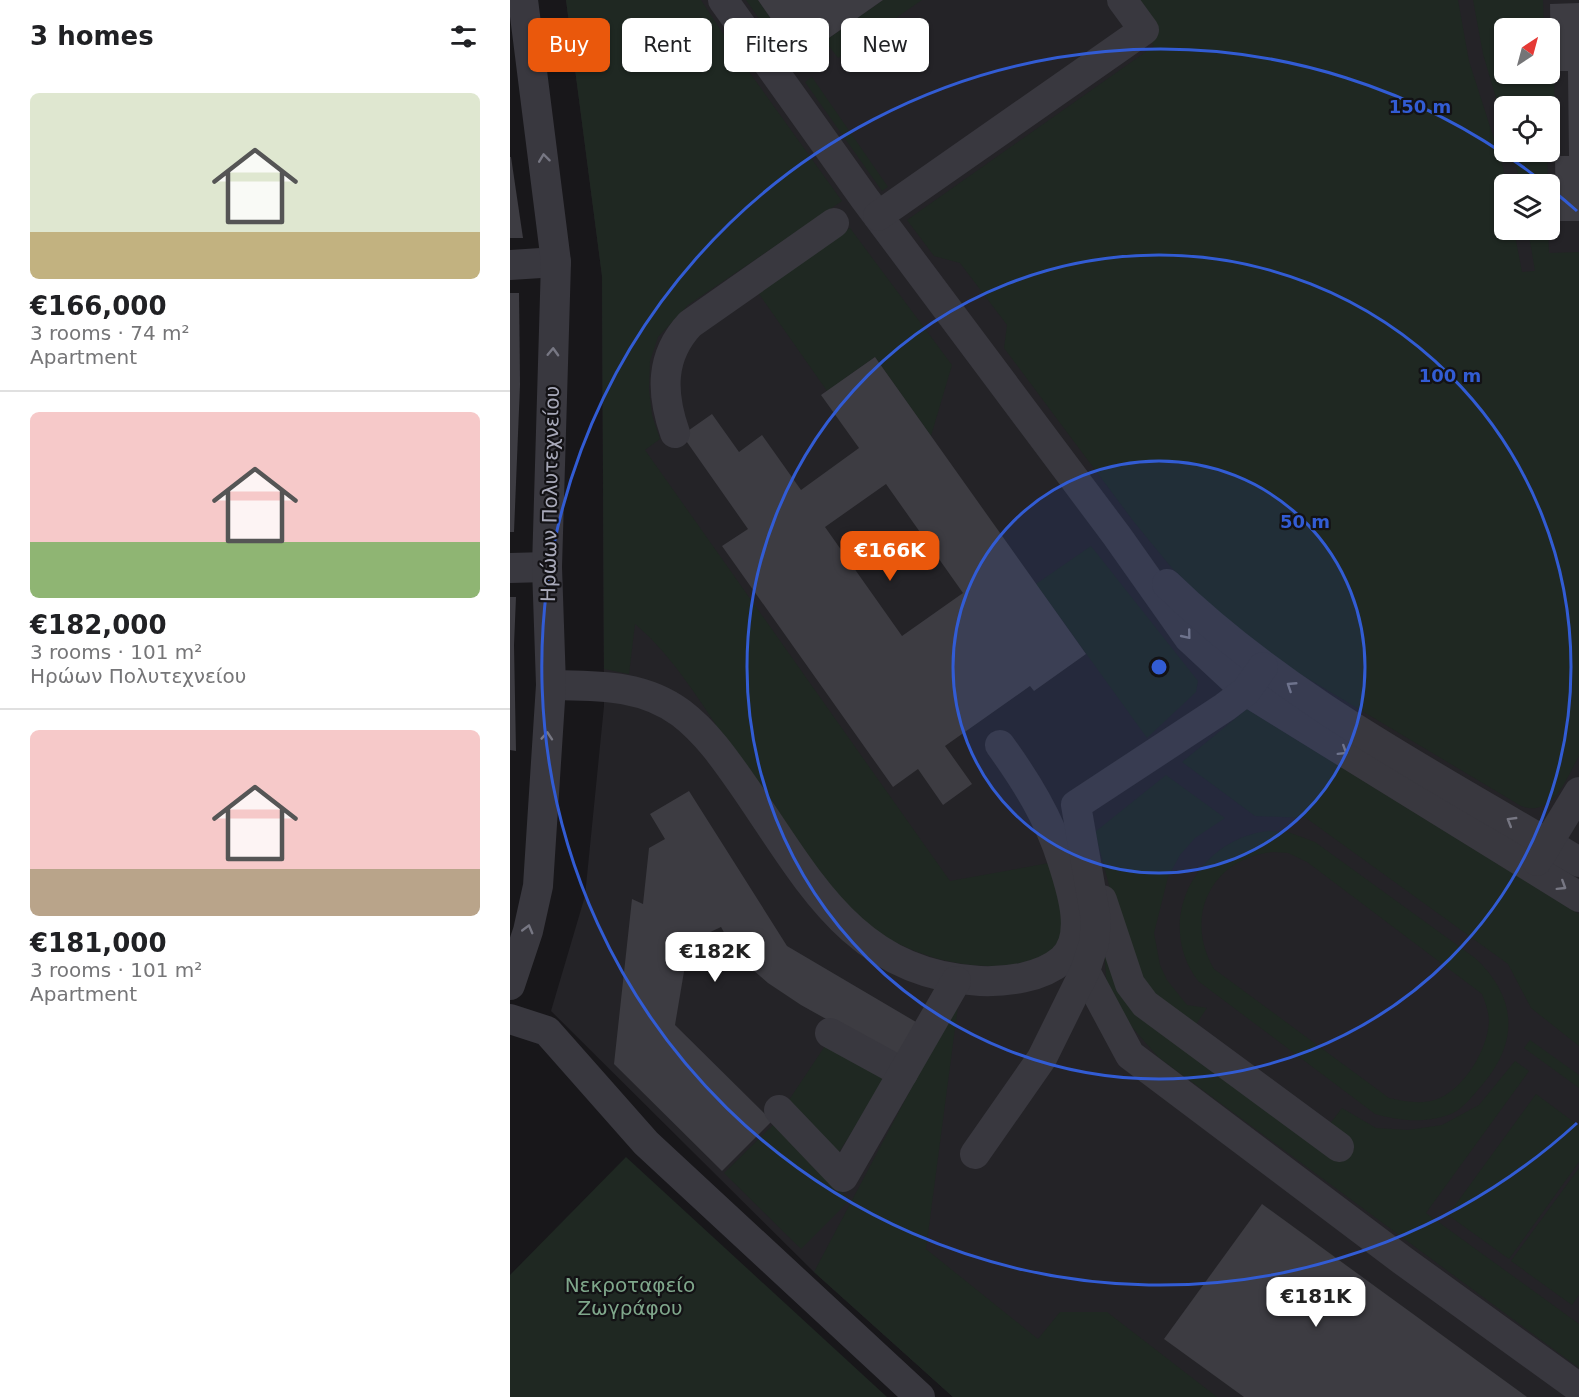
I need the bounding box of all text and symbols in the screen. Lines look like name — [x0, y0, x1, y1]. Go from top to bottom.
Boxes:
chip: Buy — [528, 18, 610, 72]
chip: Rent — [622, 18, 712, 72]
chip: Filters — [724, 18, 829, 72]
chip: New — [841, 18, 929, 72]
north arrow — [1494, 18, 1560, 84]
map controls — [1494, 18, 1560, 240]
icon: filters — [447, 20, 480, 53]
text: 3 homes — [30, 21, 154, 51]
text: 150 m — [1389, 96, 1451, 117]
button: locate — [1494, 96, 1560, 162]
icon: home — [201, 132, 309, 240]
one-way arrow — [538, 153, 550, 162]
button: layers — [1494, 174, 1560, 240]
text: €166,000 — [30, 291, 167, 321]
text: 3 rooms · 74 m² — [30, 321, 190, 345]
text: Apartment — [30, 345, 137, 369]
one-way arrow — [547, 348, 559, 357]
text: 100 m — [1419, 365, 1481, 386]
street label: Ηρώων Πολυτεχνείου — [536, 386, 564, 602]
icon: home — [201, 451, 309, 559]
text: 50 m — [1280, 511, 1330, 532]
pin: €166K — [848, 531, 932, 582]
text: €166K — [854, 538, 926, 562]
text: €182,000 — [30, 610, 167, 640]
one-way arrow — [1180, 628, 1191, 639]
text: 3 rooms · 101 m² — [30, 640, 202, 664]
centre of rings — [1149, 657, 1169, 677]
text: Ηρώων Πολυτεχνείου — [30, 664, 246, 688]
one-way arrow — [1287, 682, 1298, 693]
one-way arrow — [541, 731, 554, 740]
one-way arrow — [1337, 743, 1347, 755]
icon: home — [201, 769, 309, 877]
one-way arrow — [1507, 817, 1517, 829]
one-way arrow — [1556, 879, 1566, 891]
one-way arrow — [520, 924, 533, 934]
text: €181,000 — [30, 928, 167, 958]
pin: €182K — [673, 932, 757, 983]
text: €182K — [679, 939, 751, 963]
text: 3 rooms · 101 m² — [30, 958, 202, 982]
text: Apartment — [30, 982, 137, 1006]
park label: Νεκροταφείο Ζωγράφου — [565, 1273, 695, 1320]
pin: €181K — [1274, 1277, 1358, 1328]
text: €181K — [1280, 1284, 1352, 1308]

